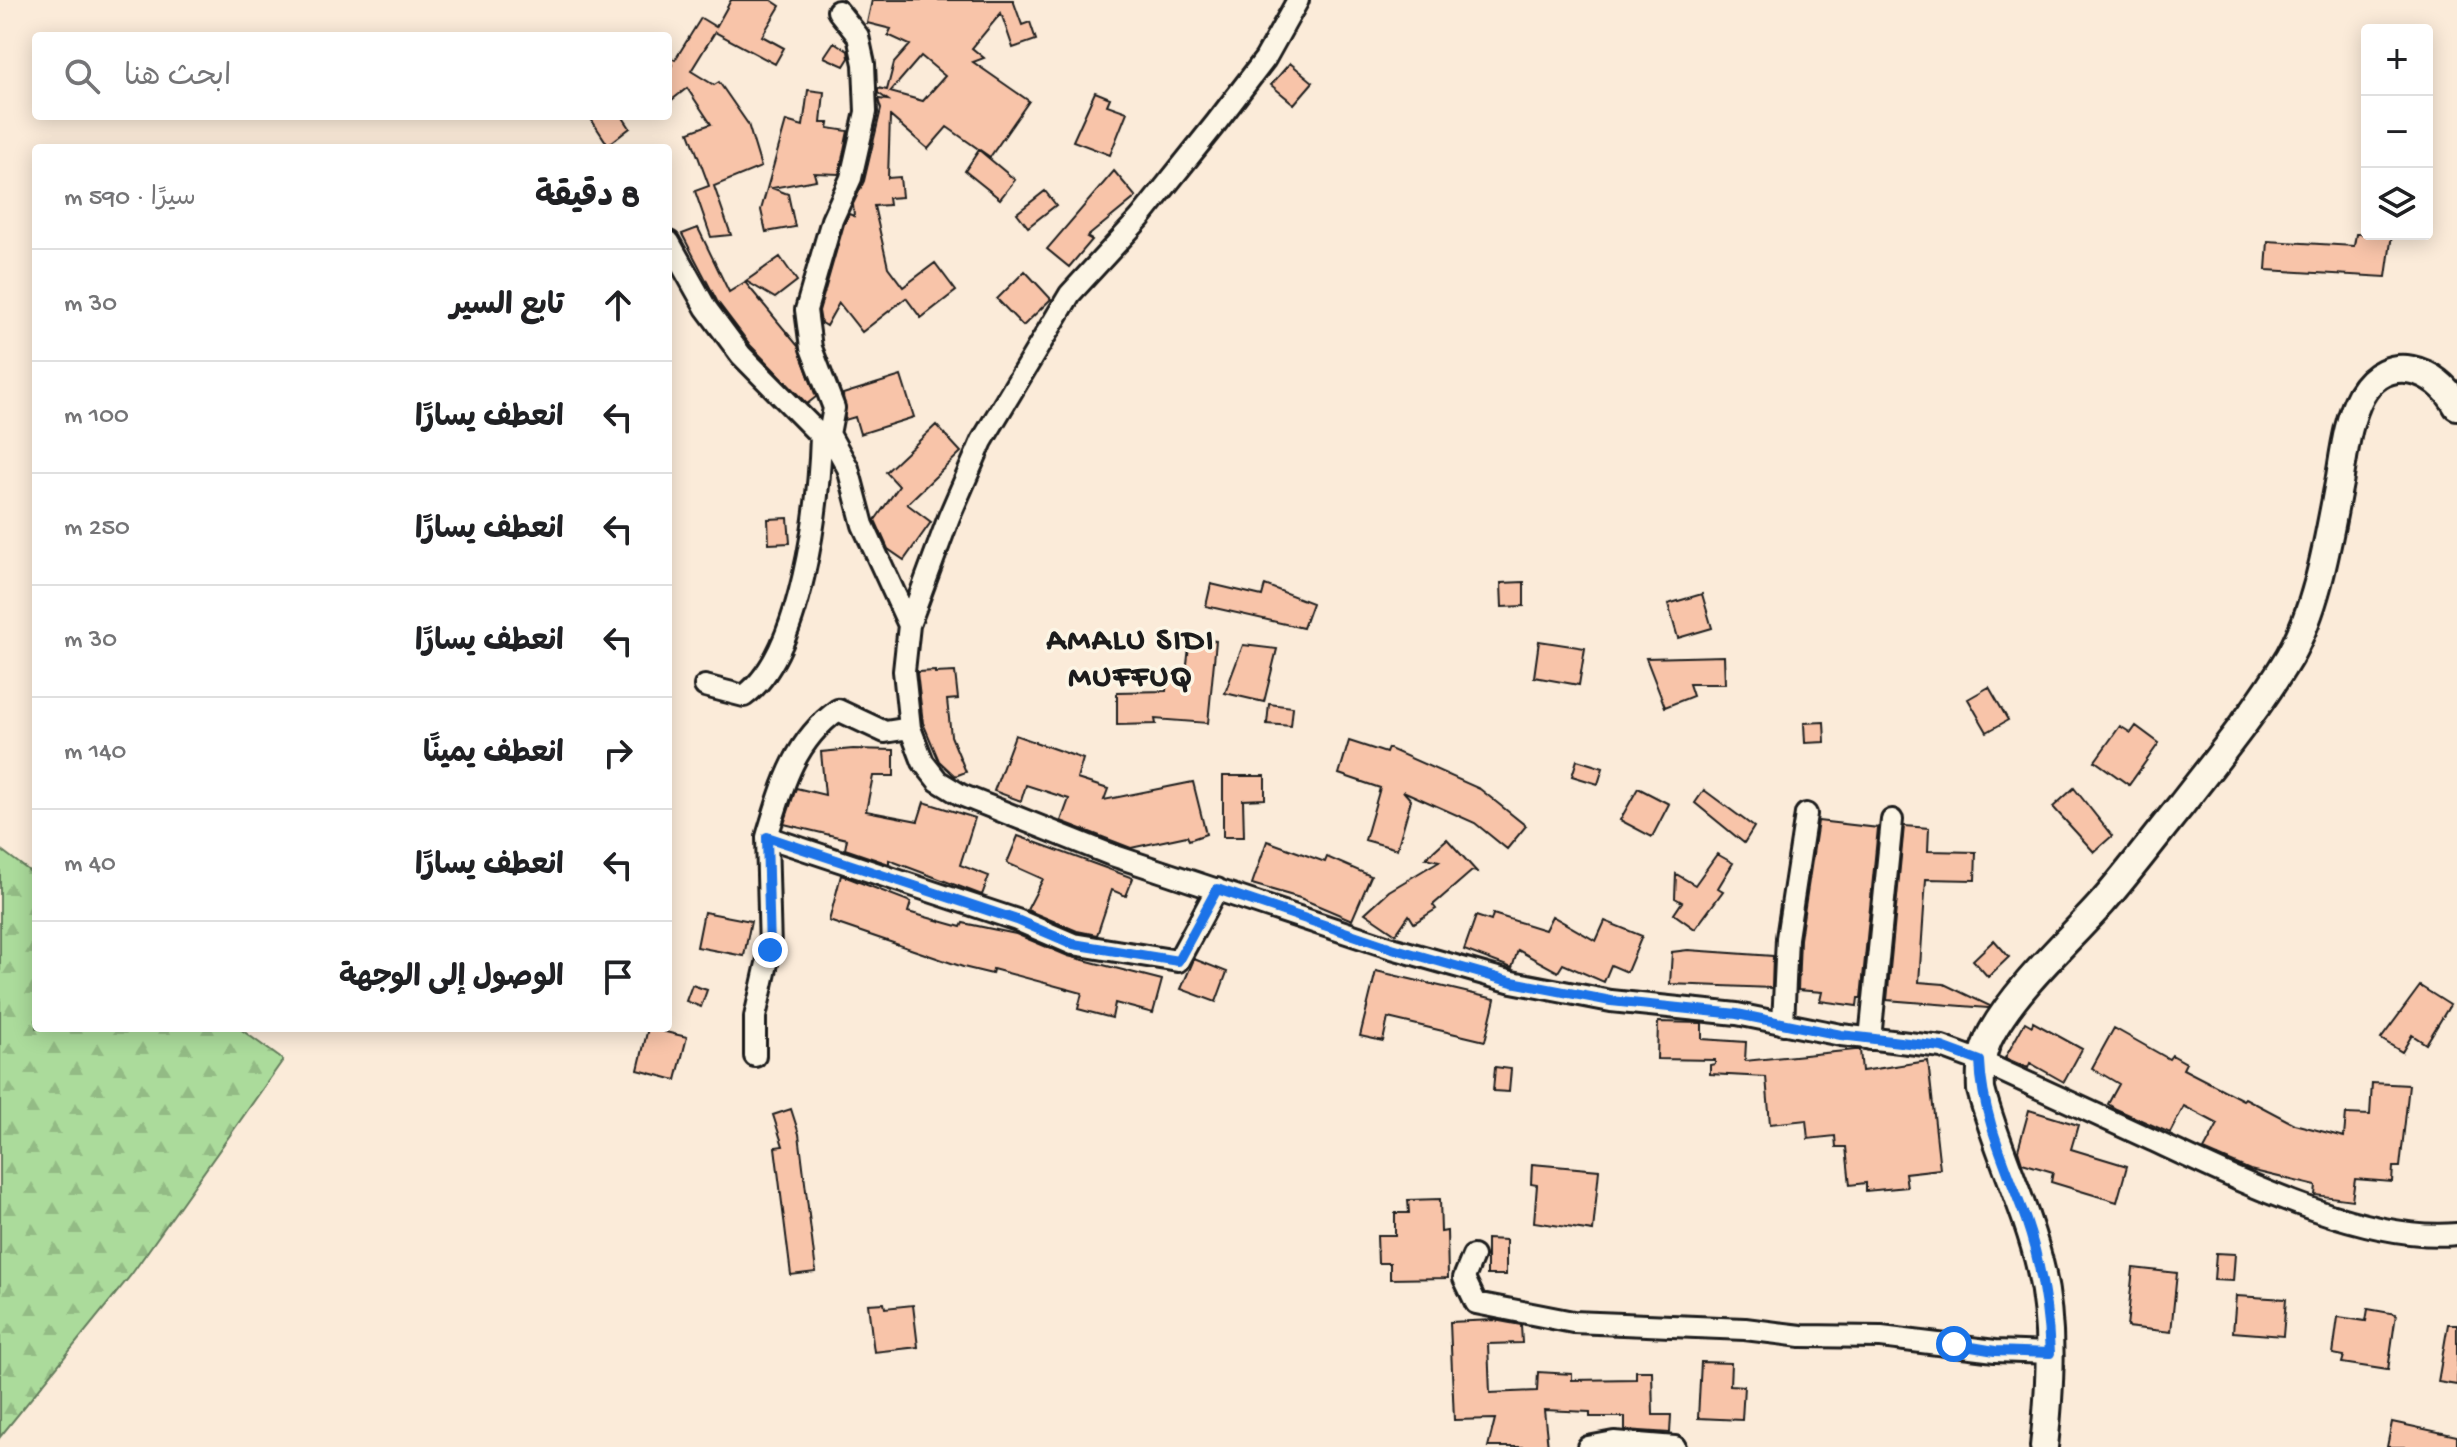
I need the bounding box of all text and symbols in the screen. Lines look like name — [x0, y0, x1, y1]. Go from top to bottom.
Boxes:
map controls — [2361, 24, 2433, 240]
button: + — [2361, 24, 2433, 96]
search box — [32, 32, 672, 120]
icon: search — [60, 54, 104, 98]
text: ابحث هنا — [124, 61, 231, 96]
button: − — [2361, 96, 2433, 168]
button: layers — [2361, 168, 2433, 240]
text: 8 دقيقة — [535, 179, 640, 219]
text: سيرًا · 590 m — [64, 184, 196, 215]
icon: ahead — [596, 283, 640, 327]
text: 30 m — [64, 290, 117, 321]
text: تابع السير — [450, 290, 564, 325]
icon: left — [596, 395, 640, 439]
text: 100 m — [64, 402, 129, 433]
text: انعطف يسارًا — [415, 402, 564, 437]
icon: left — [596, 507, 640, 551]
text: 250 m — [64, 514, 130, 545]
text: انعطف يسارًا — [415, 514, 564, 549]
icon: left — [596, 619, 640, 663]
district label: AMALU SIDI MUFFUQ — [1046, 623, 1215, 698]
text: 30 m — [64, 626, 117, 657]
text: انعطف يسارًا — [415, 626, 564, 661]
icon: right — [596, 731, 640, 775]
text: 140 m — [64, 738, 126, 769]
text: انعطف يمينًا — [423, 738, 564, 773]
icon: left — [596, 843, 640, 887]
text: 40 m — [64, 850, 116, 881]
text: انعطف يسارًا — [415, 850, 564, 885]
route end — [752, 932, 788, 968]
icon: arrive — [596, 955, 640, 999]
text: الوصول إلى الوجهة — [339, 962, 564, 997]
route start — [1936, 1326, 1972, 1362]

